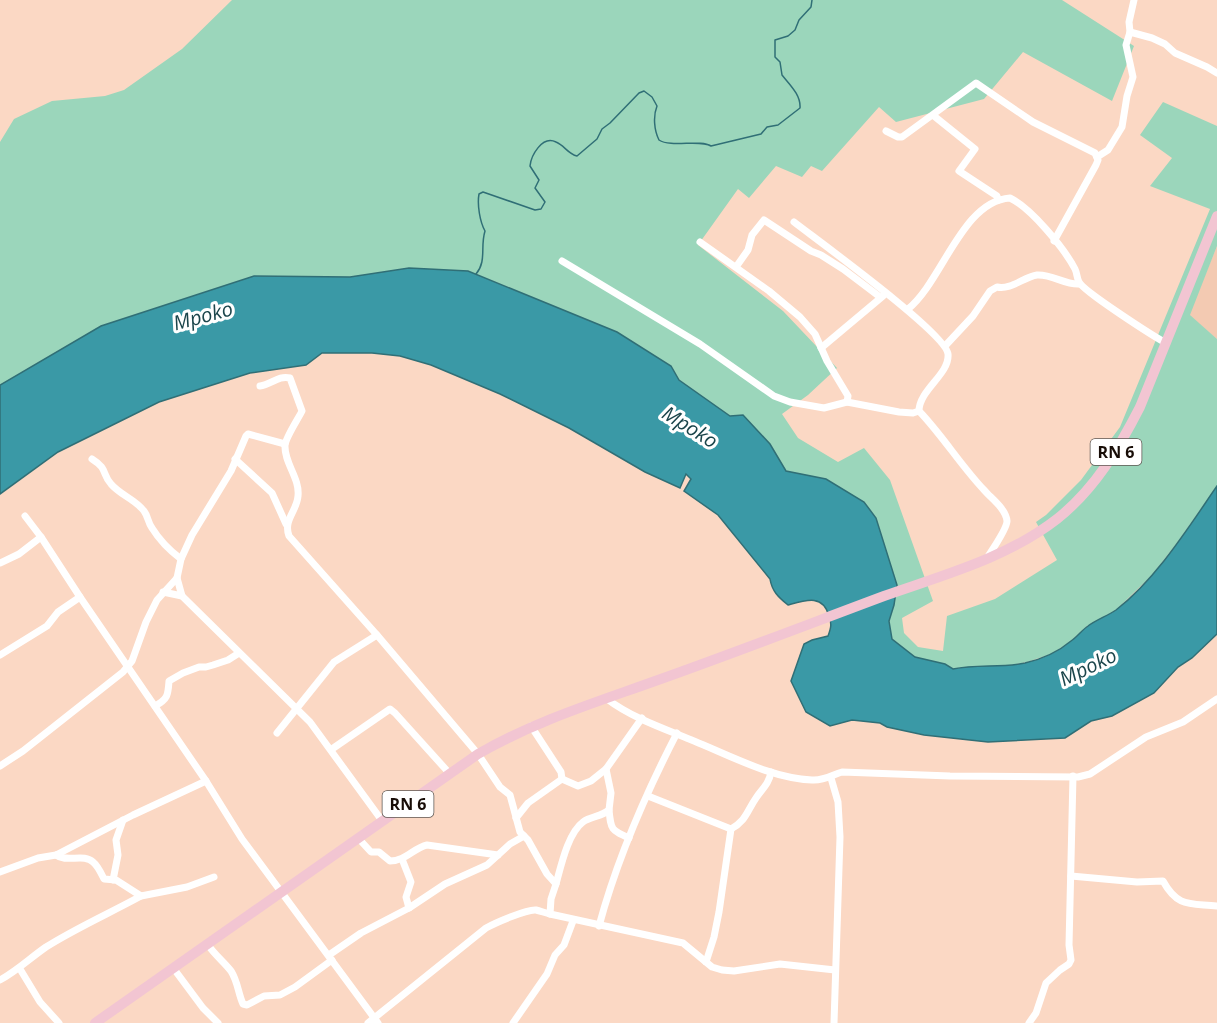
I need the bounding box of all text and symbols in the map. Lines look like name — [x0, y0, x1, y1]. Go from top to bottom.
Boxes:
water label: Mpoko — [170, 295, 236, 336]
water label: Mpoko — [657, 399, 723, 454]
road number: RN 6 — [1090, 439, 1142, 465]
water label: Mpoko — [1055, 641, 1121, 692]
road number: RN 6 — [382, 791, 434, 817]

